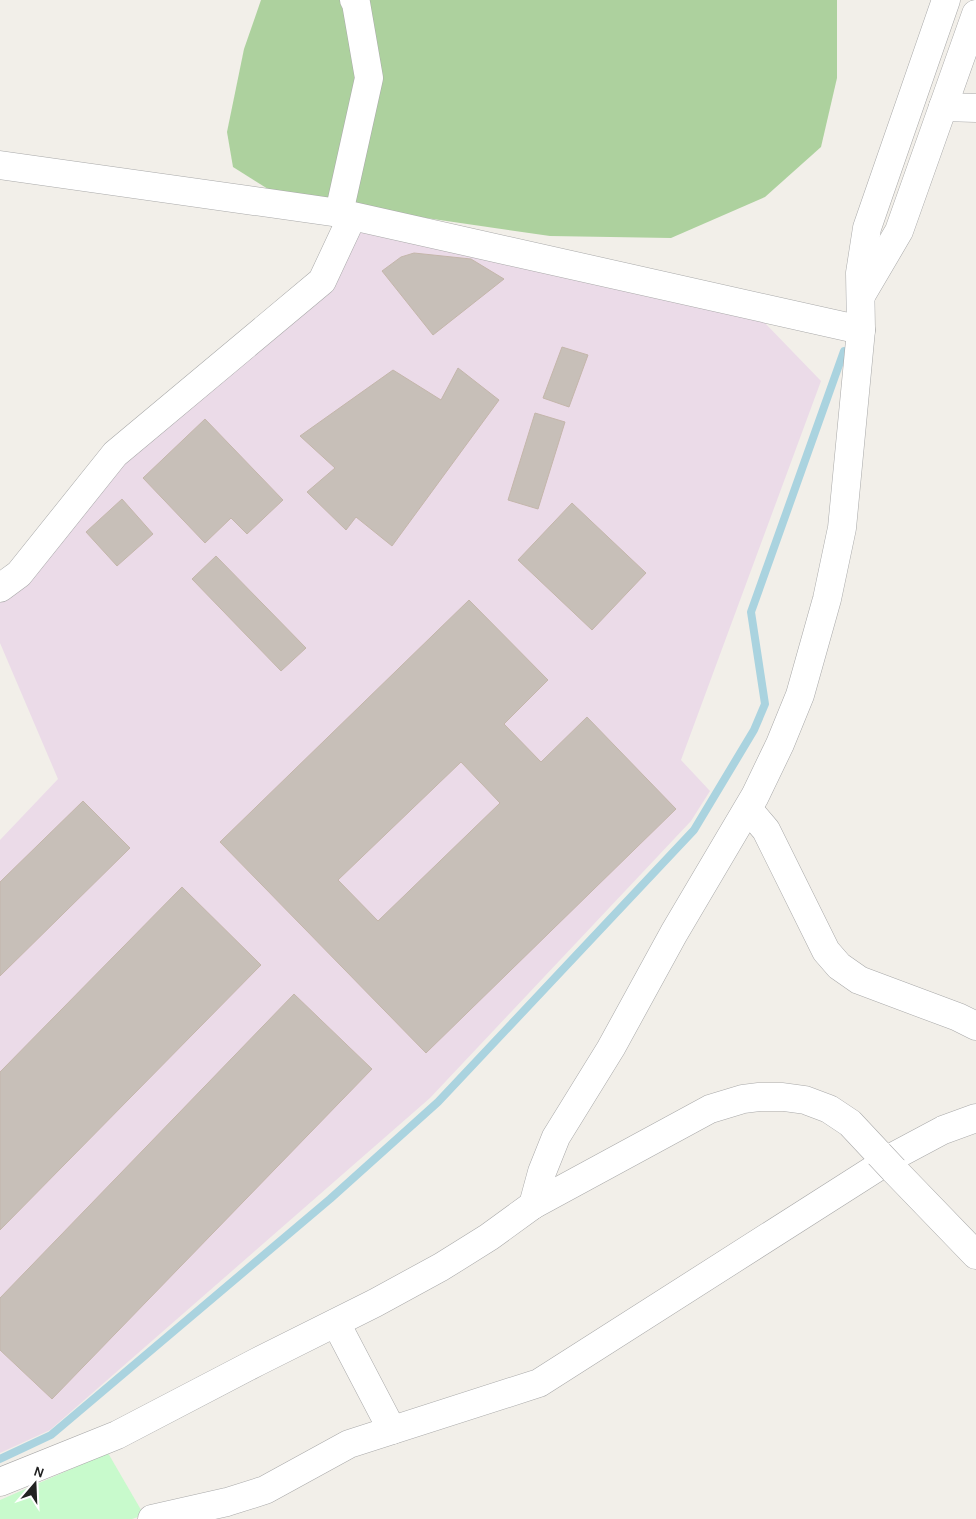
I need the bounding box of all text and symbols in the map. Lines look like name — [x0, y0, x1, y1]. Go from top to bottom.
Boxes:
north arrow — [10, 1459, 60, 1509]
text: N — [32, 1463, 47, 1482]

